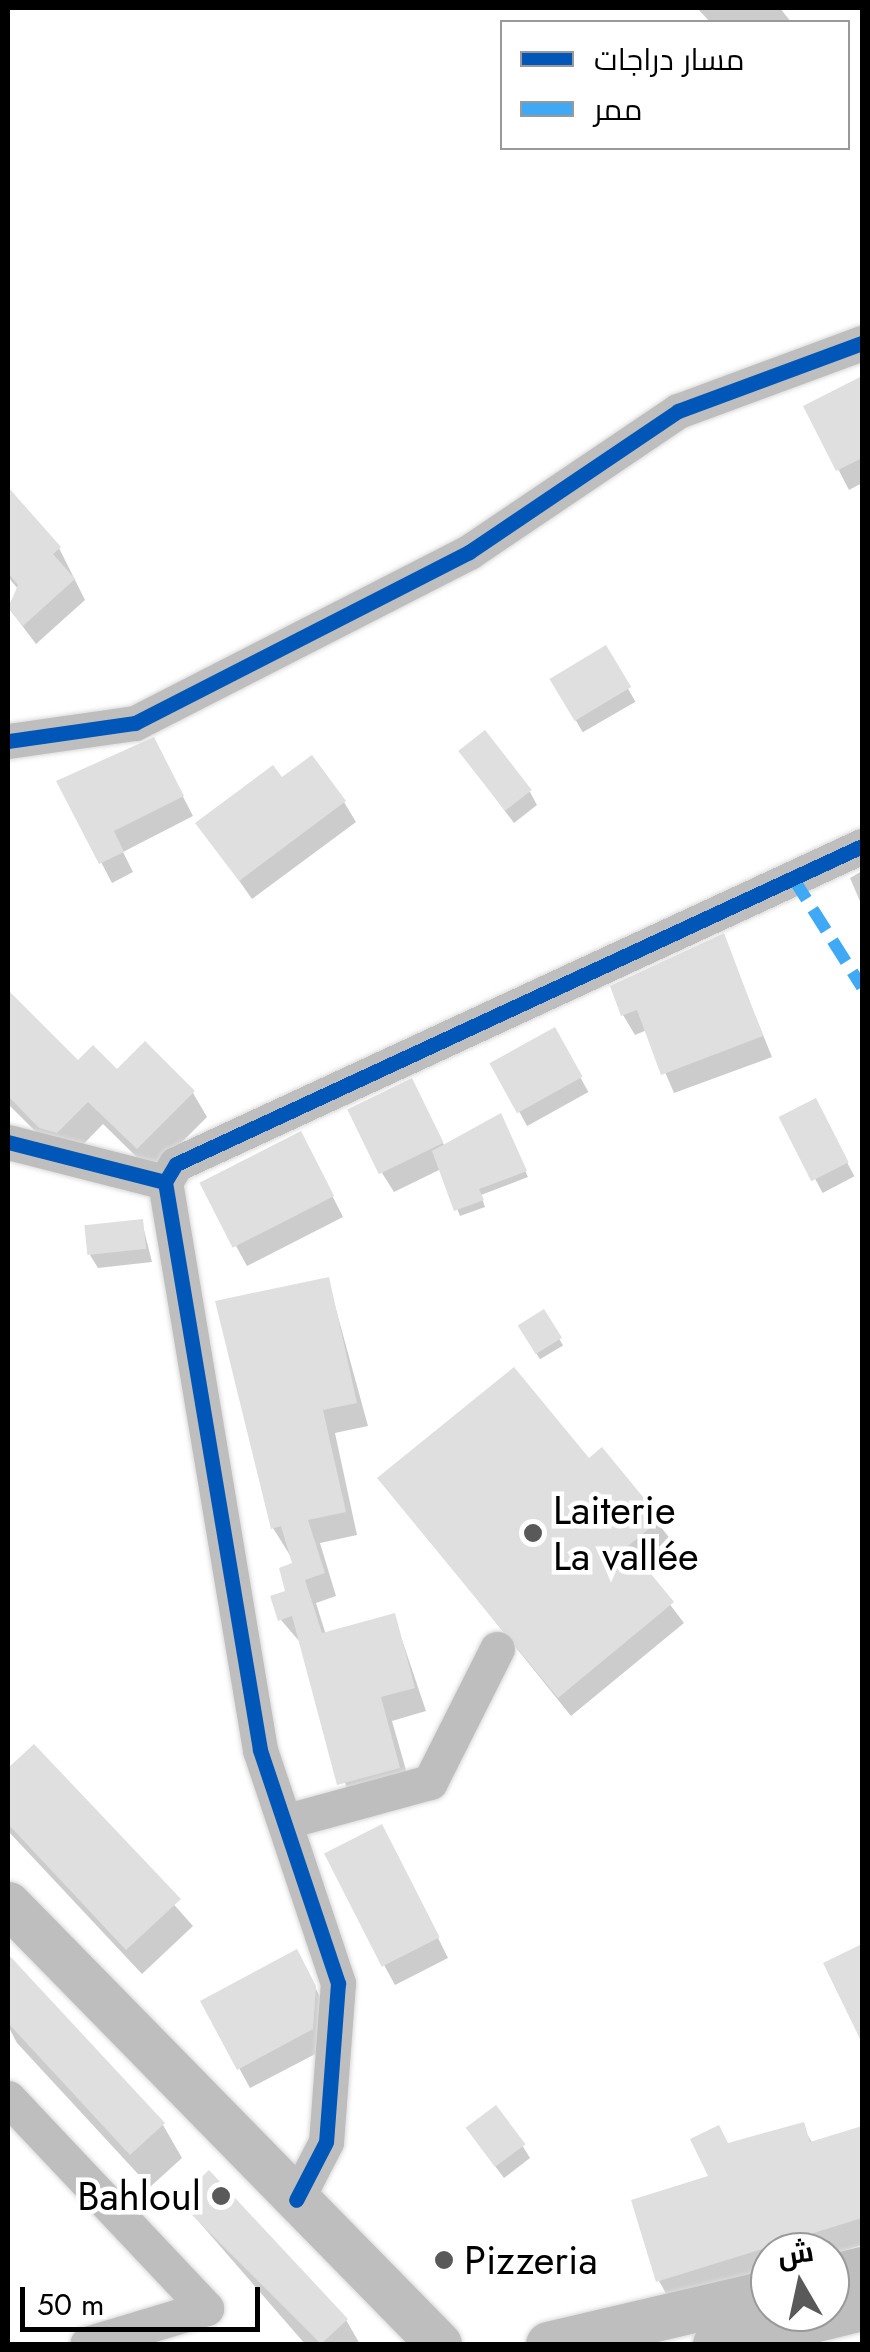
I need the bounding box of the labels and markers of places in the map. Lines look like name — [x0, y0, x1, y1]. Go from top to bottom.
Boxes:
place label: Laiterie La vallée — [553, 1486, 699, 1580]
marker: Laiterie La vallée — [522, 1522, 544, 1544]
place label: Bahloul — [77, 2172, 201, 2220]
marker: Bahloul — [210, 2185, 232, 2207]
place label: Pizzeria — [464, 2236, 598, 2284]
marker: Pizzeria — [433, 2249, 455, 2271]

